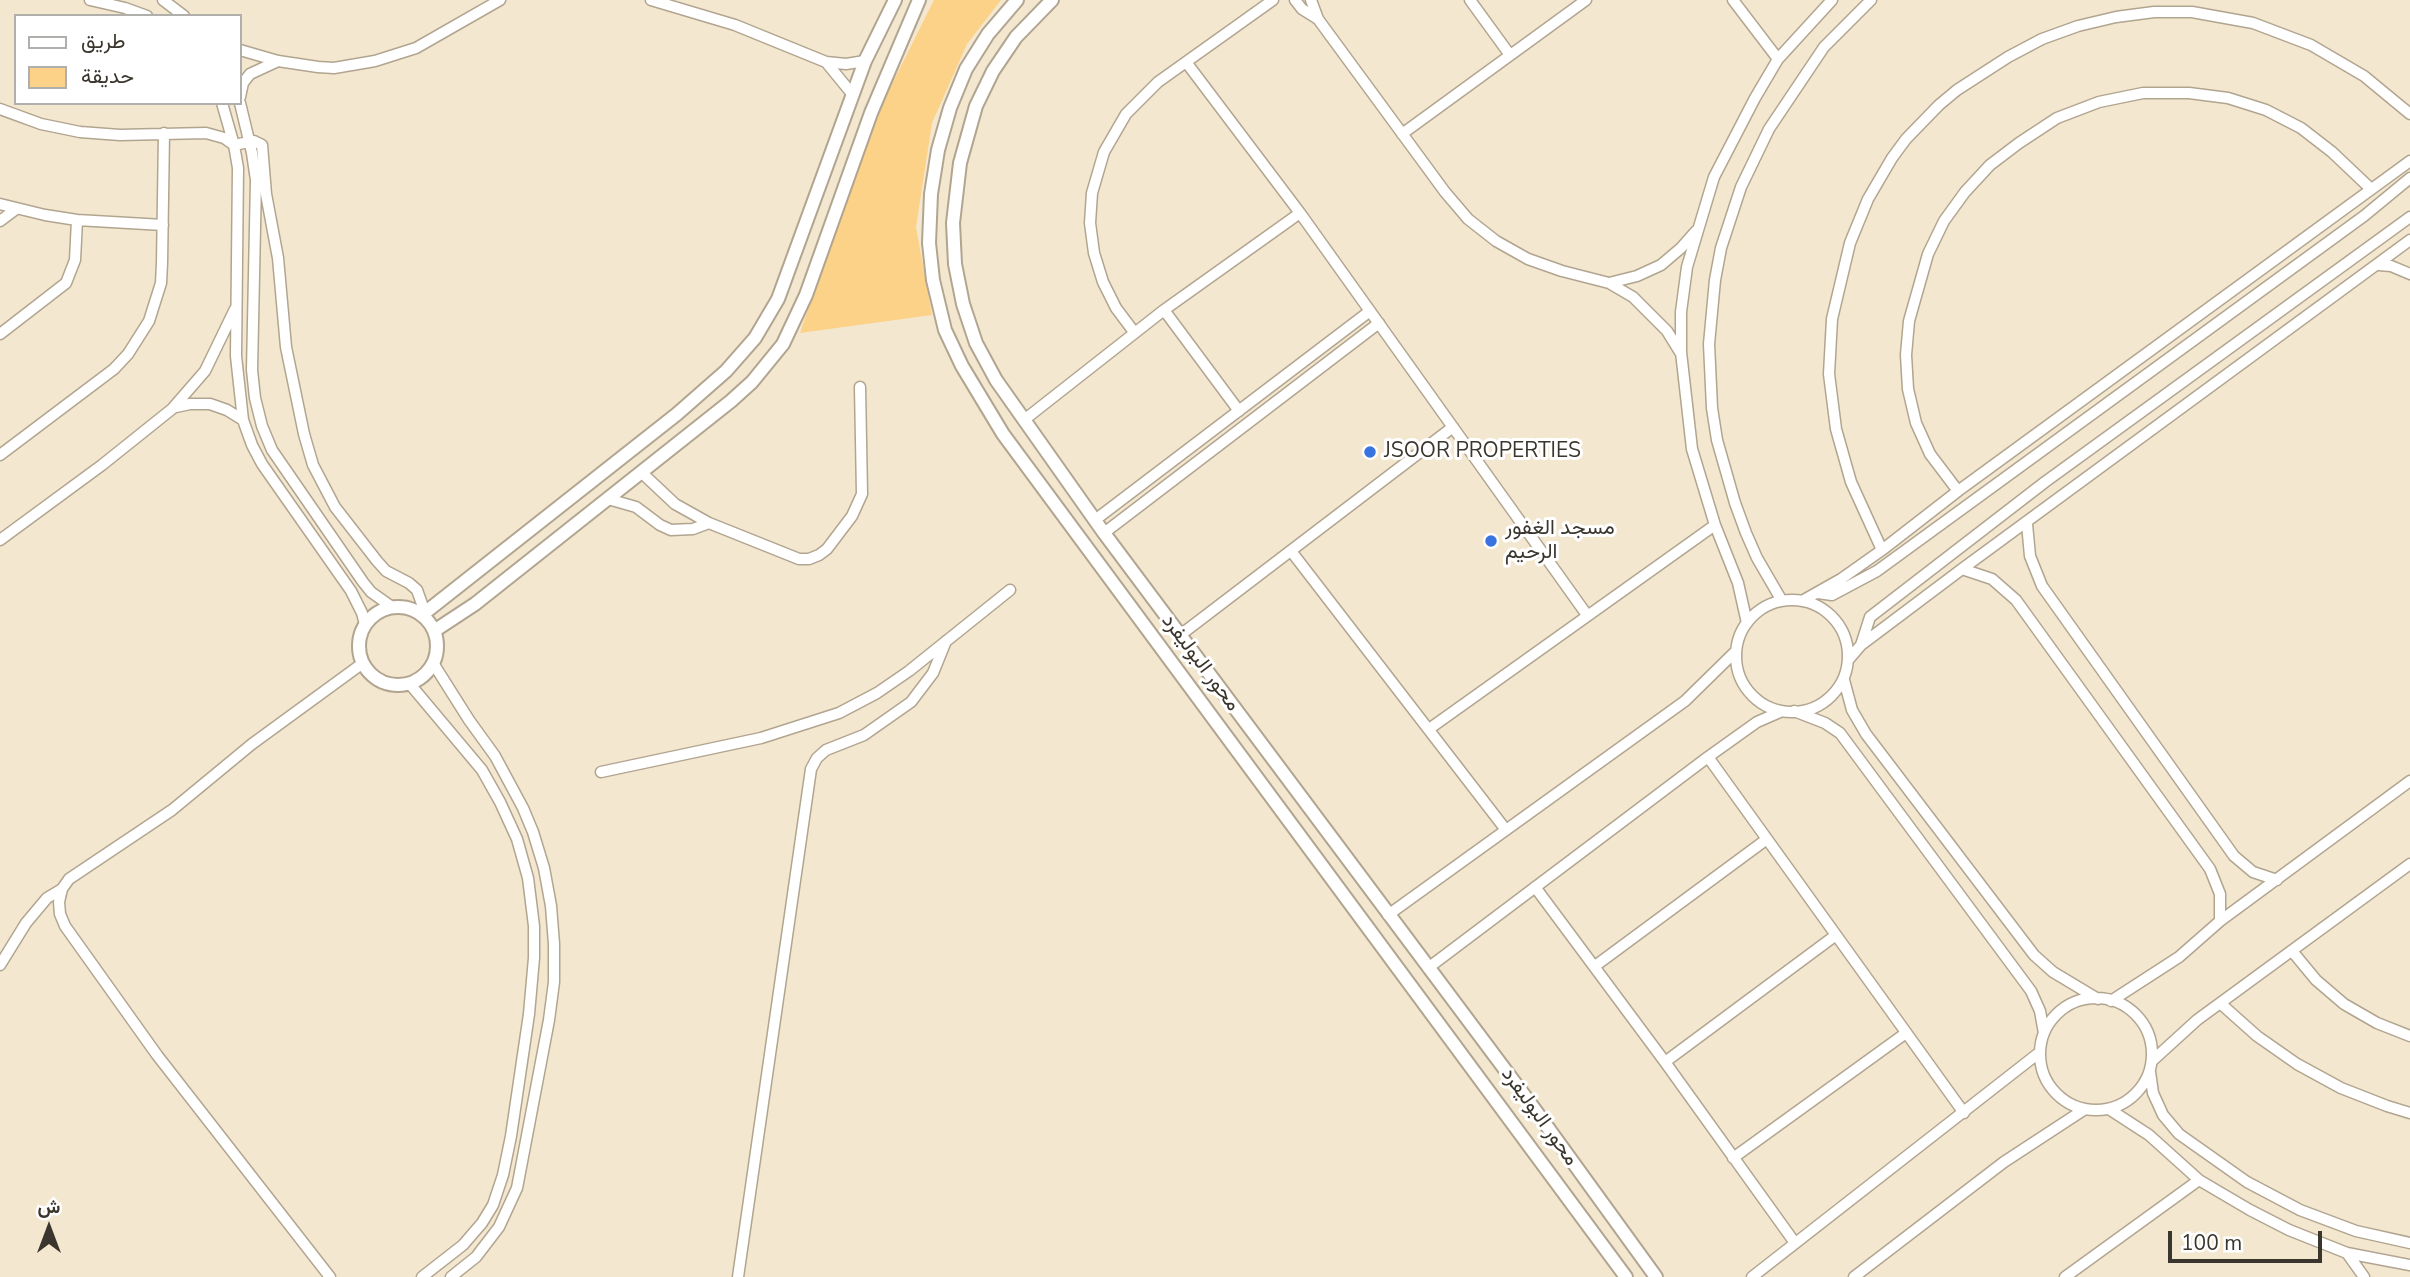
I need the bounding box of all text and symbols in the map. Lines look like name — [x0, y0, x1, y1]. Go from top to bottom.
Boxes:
legend — [14, 14, 242, 105]
text: طريق — [81, 27, 126, 55]
text: حديقة — [81, 62, 134, 90]
place label: JSOOR PROPERTIES — [1384, 439, 1581, 465]
marker: JSOOR PROPERTIES — [1362, 444, 1378, 460]
place label: مسجد الغفور الرحيم — [1505, 516, 1615, 566]
marker: مسجد الغفور الرحيم — [1483, 533, 1499, 549]
street label: محور البوليفرد — [1155, 609, 1245, 717]
street label: محور البوليفرد — [1495, 1063, 1583, 1171]
north arrow — [14, 1193, 84, 1263]
text: ش — [38, 1194, 60, 1220]
scale bar — [2172, 1218, 2326, 1262]
text: 100 m — [2181, 1229, 2242, 1257]

